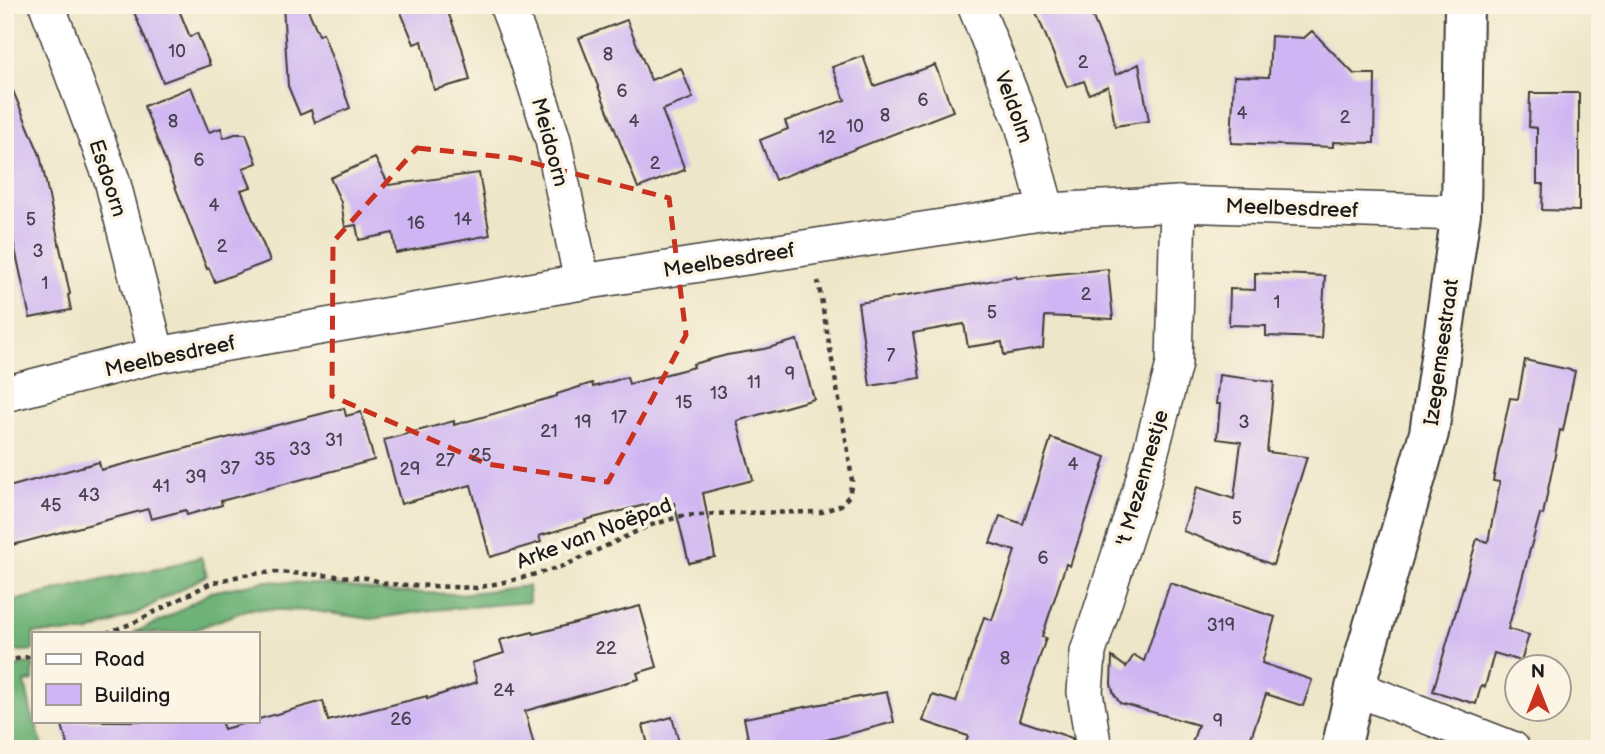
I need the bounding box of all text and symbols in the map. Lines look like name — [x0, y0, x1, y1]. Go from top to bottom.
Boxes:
house number: 10 — [168, 41, 186, 62]
house number: 8 — [603, 44, 613, 65]
house number: 2 — [1078, 52, 1089, 73]
street label: Veldolm — [989, 68, 1038, 146]
house number: 6 — [617, 81, 628, 102]
house number: 6 — [918, 90, 929, 111]
street label: Meidoorn — [526, 95, 573, 189]
house number: 4 — [1237, 103, 1248, 124]
house number: 8 — [880, 105, 890, 126]
house number: 2 — [1340, 107, 1351, 128]
house number: 8 — [168, 111, 178, 132]
house number: 4 — [629, 111, 640, 132]
house number: 10 — [846, 116, 864, 137]
house number: 12 — [818, 127, 836, 148]
street label: Esdoorn — [83, 136, 132, 220]
house number: 6 — [194, 150, 205, 171]
house number: 2 — [650, 153, 661, 174]
street label: Meelbesdreef — [1225, 194, 1359, 223]
house number: 4 — [209, 195, 220, 216]
house number: 5 — [26, 209, 36, 230]
house number: 14 — [454, 209, 472, 230]
house number: 16 — [407, 213, 425, 234]
house number: 2 — [217, 236, 228, 257]
street label: Meelbesdreef — [661, 238, 797, 283]
house number: 3 — [32, 241, 44, 262]
house number: 1 — [42, 273, 48, 294]
street label: Izegemsestraat — [1419, 277, 1464, 427]
house number: 2 — [1081, 284, 1092, 305]
house number: 1 — [1274, 292, 1280, 313]
house number: 5 — [987, 302, 997, 323]
street label: Meelbesdreef — [102, 330, 238, 383]
house number: 7 — [887, 345, 896, 366]
house number: 9 — [785, 364, 795, 385]
house number: 11 — [747, 372, 761, 393]
house number: 13 — [710, 383, 728, 404]
house number: 15 — [675, 392, 693, 413]
house number: 17 — [611, 407, 627, 428]
street label: 't Mezennestje — [1111, 407, 1174, 549]
house number: 19 — [574, 412, 592, 433]
house number: 3 — [1238, 412, 1250, 433]
house number: 21 — [540, 421, 558, 442]
house number: 31 — [325, 430, 343, 451]
house number: 33 — [289, 439, 311, 460]
house number: 25 — [471, 445, 491, 466]
house number: 35 — [254, 449, 276, 470]
house number: 27 — [435, 450, 455, 471]
house number: 4 — [1068, 454, 1079, 475]
house number: 37 — [220, 458, 240, 479]
house number: 29 — [399, 459, 421, 480]
house number: 39 — [185, 467, 207, 488]
house number: 41 — [152, 476, 170, 497]
house number: 43 — [78, 485, 100, 506]
street label: Arke van Noëpad — [513, 492, 675, 575]
house number: 45 — [40, 495, 62, 516]
house number: 5 — [1232, 508, 1242, 529]
house number: 6 — [1038, 548, 1049, 569]
house number: 319 — [1207, 615, 1235, 636]
legend — [32, 632, 259, 722]
house number: 22 — [595, 638, 617, 659]
text: Road — [94, 647, 145, 672]
house number: 8 — [1000, 648, 1010, 669]
north arrow — [1504, 652, 1574, 722]
text: N — [1531, 661, 1545, 684]
house number: 24 — [493, 680, 515, 701]
text: Building — [94, 683, 170, 708]
house number: 26 — [390, 709, 412, 730]
house number: 9 — [1213, 711, 1223, 732]

